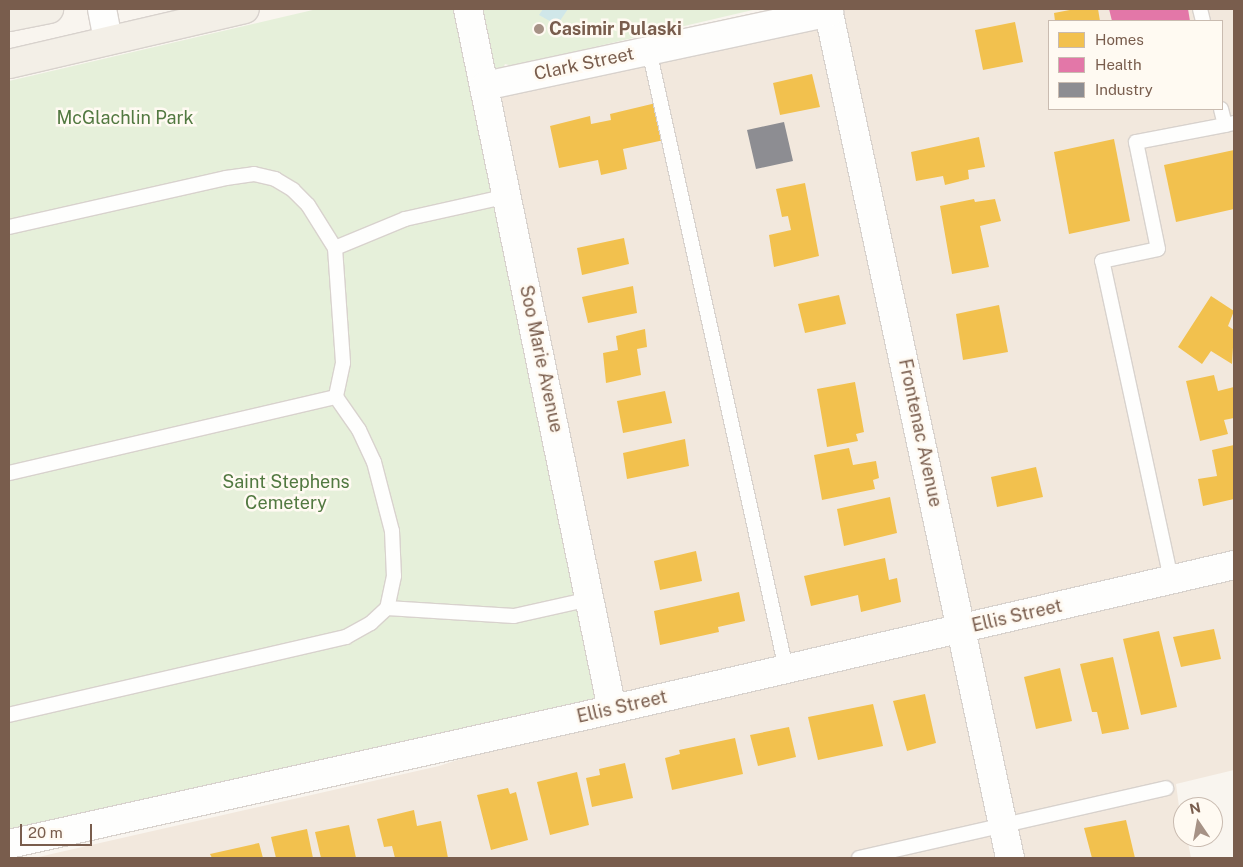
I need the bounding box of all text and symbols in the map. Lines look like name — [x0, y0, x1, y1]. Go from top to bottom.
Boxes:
place label: Casimir Pulaski — [549, 18, 682, 40]
legend — [1048, 20, 1223, 110]
marker: Casimir Pulaski — [533, 23, 545, 35]
text: Homes — [1095, 31, 1144, 48]
street label: Clark Street — [532, 43, 636, 85]
text: Health — [1095, 56, 1142, 73]
text: Industry — [1095, 81, 1153, 98]
park label: McGlachlin Park — [56, 107, 194, 129]
street label: Soo Marie Avenue — [515, 283, 567, 435]
street label: Frontenac Avenue — [894, 357, 946, 509]
park label: Saint Stephens Cemetery — [222, 472, 350, 514]
street label: Ellis Street — [970, 595, 1064, 637]
street label: Ellis Street — [575, 686, 669, 728]
north arrow — [1173, 797, 1223, 847]
text: N — [1188, 799, 1202, 817]
scale bar — [22, 814, 95, 846]
text: 20 m — [28, 824, 63, 841]

